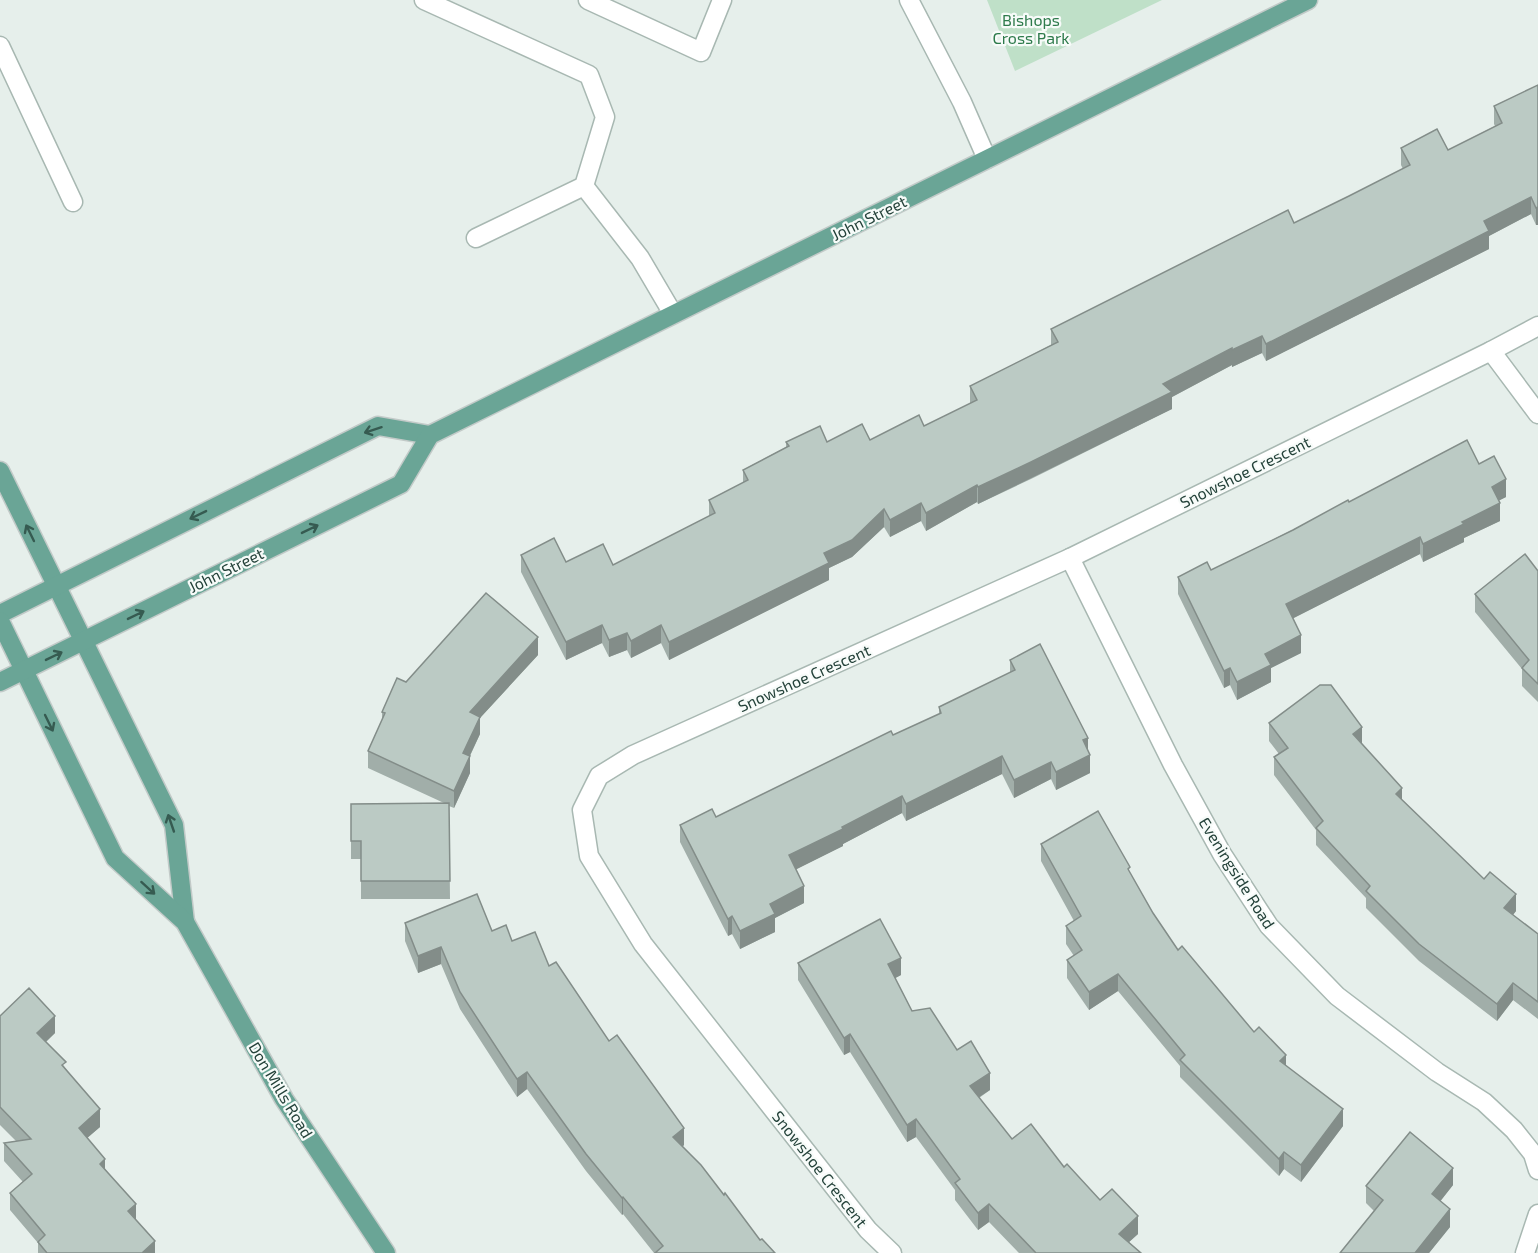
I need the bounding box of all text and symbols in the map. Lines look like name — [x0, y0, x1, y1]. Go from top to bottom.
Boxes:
park label: Bishops Cross Park — [993, 10, 1069, 47]
street label: John Street — [828, 191, 909, 244]
one-way arrow — [364, 425, 383, 436]
street label: Snowshoe Crescent — [1176, 432, 1313, 511]
one-way arrow — [190, 510, 208, 521]
one-way arrow — [301, 522, 319, 534]
one-way arrow — [24, 525, 36, 543]
street label: John Street — [185, 543, 266, 596]
one-way arrow — [126, 609, 144, 621]
street label: Snowshoe Crescent — [735, 640, 873, 715]
one-way arrow — [44, 649, 62, 661]
one-way arrow — [44, 714, 56, 732]
one-way arrow — [165, 814, 176, 833]
street label: Eveningside Road — [1196, 814, 1279, 932]
one-way arrow — [140, 881, 155, 895]
street label: Don Mills Road — [245, 1038, 318, 1141]
street label: Snowshoe Crescent — [769, 1107, 872, 1231]

